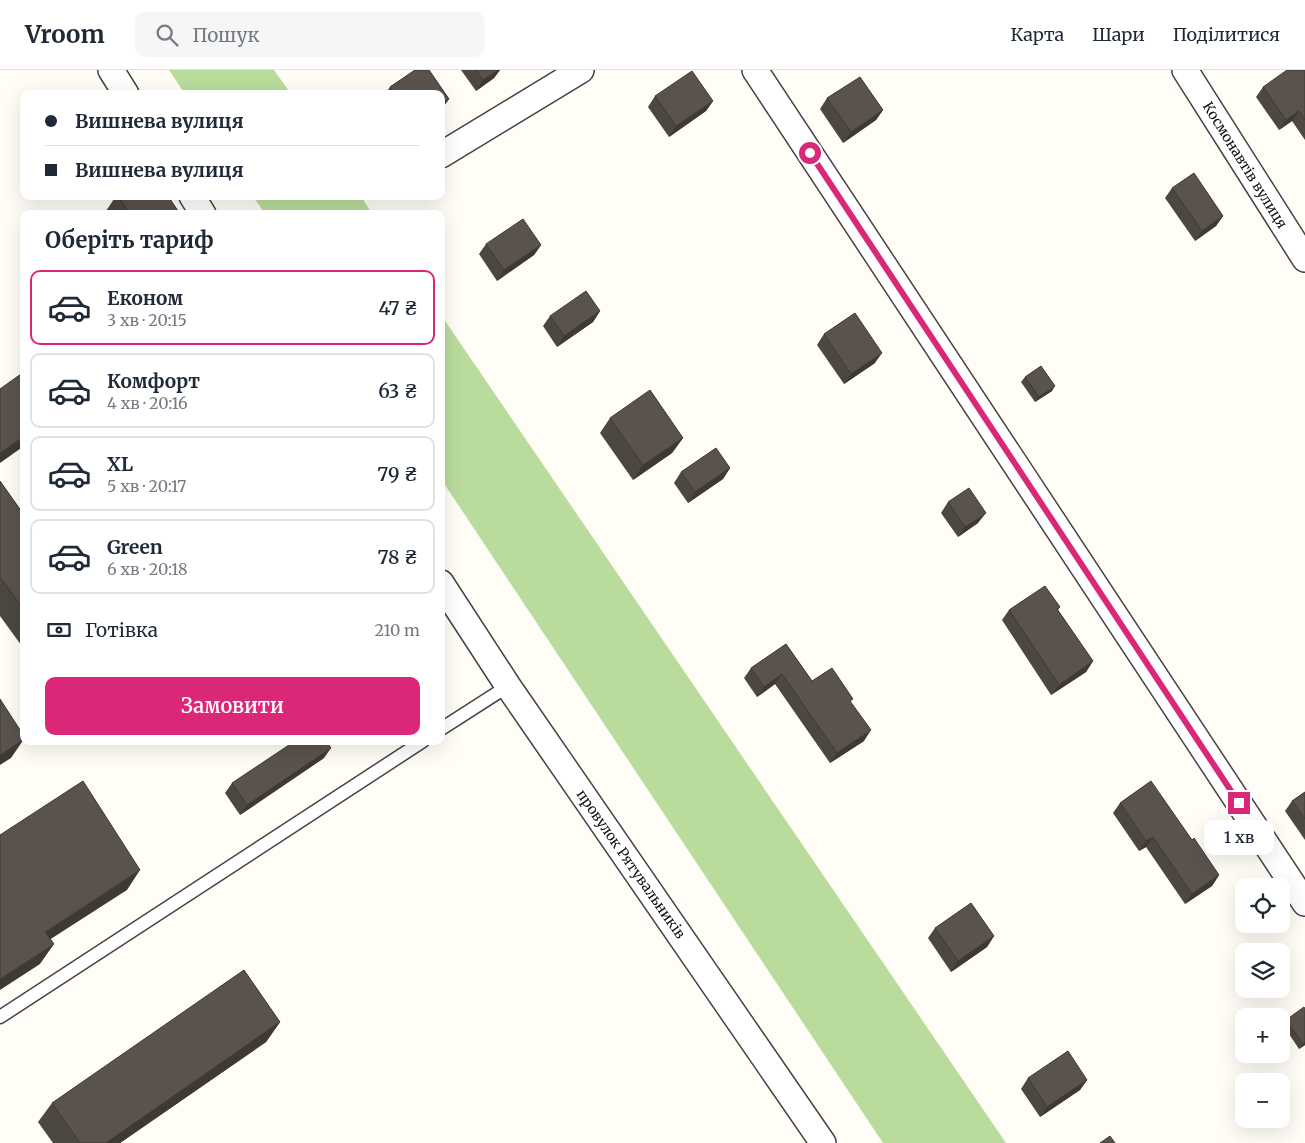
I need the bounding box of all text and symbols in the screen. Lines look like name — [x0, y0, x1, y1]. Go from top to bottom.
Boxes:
search box — [135, 12, 485, 57]
text: Vroom — [25, 19, 105, 50]
icon: search — [153, 21, 181, 49]
text: Пошук — [193, 23, 259, 47]
text: Карта — [1011, 23, 1064, 46]
text: Шари — [1092, 23, 1145, 46]
text: Поділитися — [1173, 23, 1280, 46]
street label: Космонавтів вулиця — [1199, 98, 1291, 232]
text: Вишнева вулиця — [75, 109, 244, 133]
route start — [799, 142, 821, 164]
text: Вишнева вулиця — [75, 158, 244, 182]
text: Оберіть тариф — [45, 226, 214, 254]
icon: car — [47, 285, 92, 330]
text: Економ — [107, 286, 183, 310]
text: 47 ₴ — [379, 296, 418, 320]
text: 3 хв · 20:15 — [107, 310, 187, 330]
icon: car — [47, 368, 92, 413]
text: Комфорт — [107, 369, 200, 393]
text: 63 ₴ — [378, 379, 418, 403]
text: 4 хв · 20:16 — [107, 393, 188, 413]
icon: car — [47, 451, 92, 496]
text: XL — [107, 452, 133, 476]
text: 79 ₴ — [377, 462, 418, 486]
text: 5 хв · 20:17 — [107, 476, 186, 496]
icon: car — [47, 534, 92, 579]
text: Green — [107, 535, 163, 559]
text: 78 ₴ — [378, 545, 418, 569]
text: 6 хв · 20:18 — [107, 559, 188, 579]
icon: cash — [45, 616, 73, 644]
text: Готівка — [85, 618, 158, 642]
text: 210 m — [375, 620, 420, 640]
button: Замовити — [45, 677, 420, 735]
street label: провулок Рятувальників — [573, 786, 689, 942]
route end — [1228, 792, 1250, 814]
callout: 1 хв — [1204, 820, 1274, 856]
text: 1 хв — [1224, 827, 1254, 847]
map controls — [1235, 878, 1290, 1128]
button: locate — [1235, 878, 1290, 933]
button: layers — [1235, 943, 1290, 998]
button: + — [1235, 1008, 1290, 1063]
button: − — [1235, 1073, 1290, 1128]

